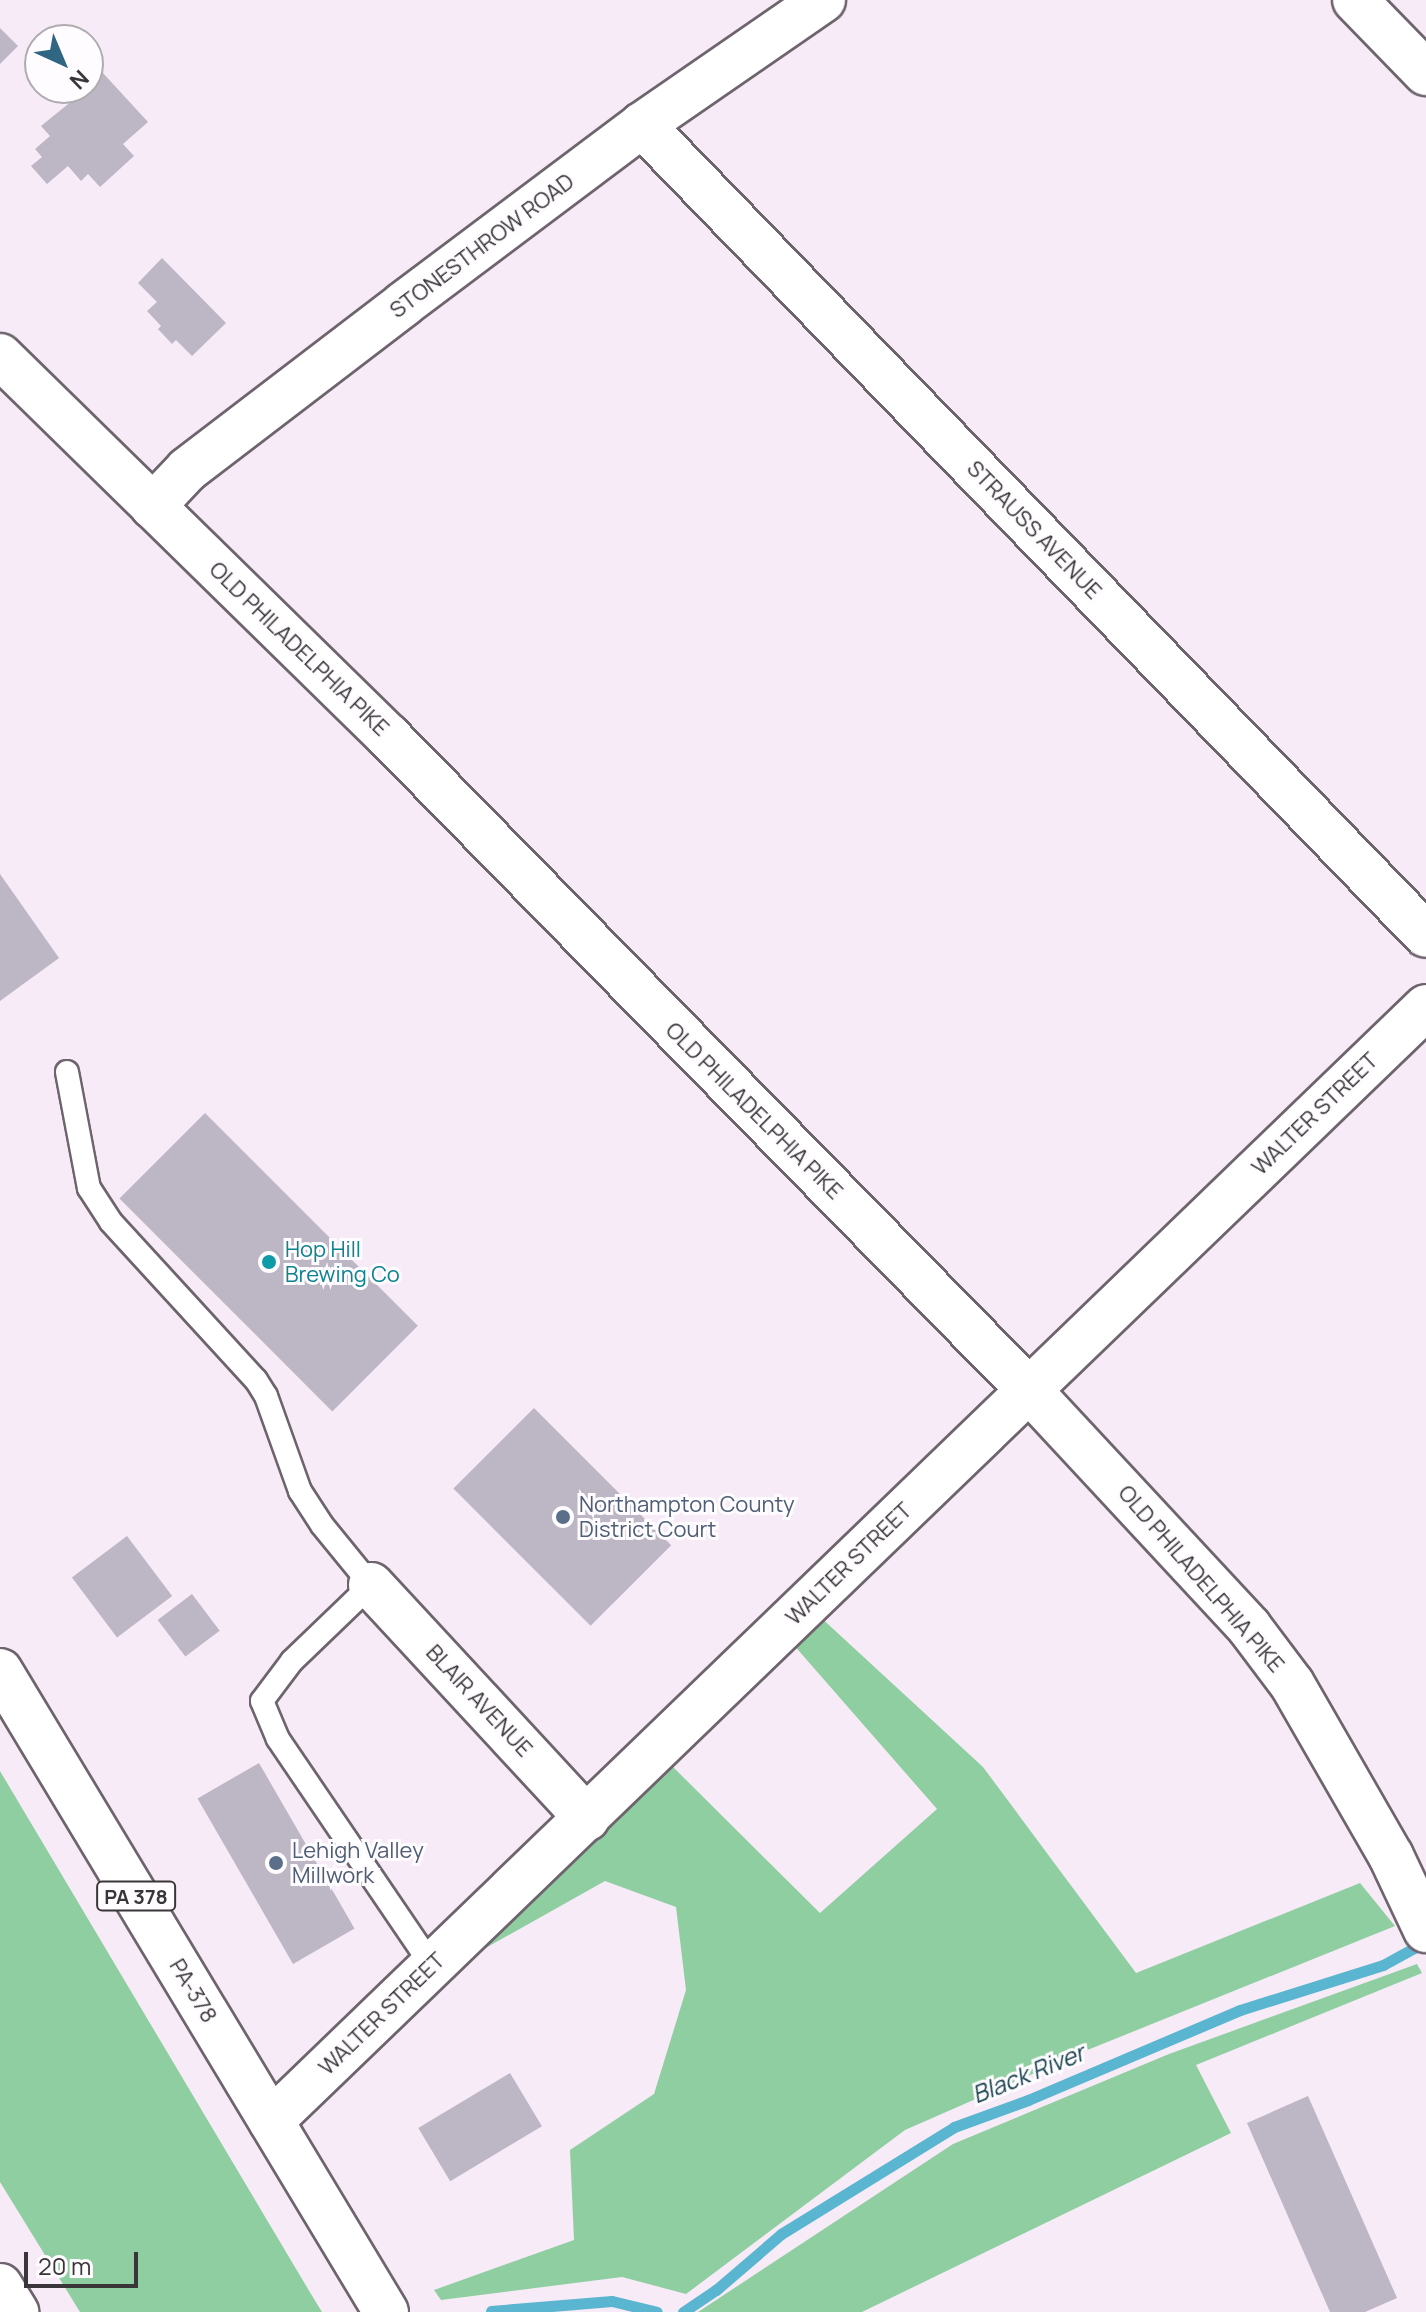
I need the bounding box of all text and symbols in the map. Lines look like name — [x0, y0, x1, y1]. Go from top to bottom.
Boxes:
north arrow — [24, 24, 104, 104]
text: N — [63, 64, 95, 96]
street label: STONESTHROW ROAD — [385, 168, 579, 324]
street label: STRAUSS AVENUE — [961, 455, 1107, 605]
street label: OLD PHILADELPHIA PIKE — [204, 556, 394, 742]
street label: OLD PHILADELPHIA PIKE — [660, 1017, 848, 1205]
street label: WALTER STREET — [1247, 1047, 1383, 1181]
place label: Hop Hill Brewing Co — [285, 1236, 400, 1288]
marker: Hop Hill Brewing Co — [260, 1253, 278, 1271]
street label: OLD PHILADELPHIA PIKE — [1113, 1480, 1289, 1678]
place label: Northampton County District Court — [579, 1491, 795, 1542]
street label: WALTER STREET — [781, 1497, 917, 1631]
marker: Northampton County District Court — [554, 1508, 572, 1526]
street label: BLAIR AVENUE — [420, 1640, 538, 1762]
place label: Lehigh Valley Millwork — [292, 1837, 424, 1888]
marker: Lehigh Valley Millwork — [267, 1854, 285, 1872]
road number: PA 378 — [96, 1880, 176, 1912]
street label: WALTER STREET — [314, 1947, 450, 2081]
street label: PA-378 — [164, 1954, 222, 2028]
water label: Black River — [968, 2037, 1088, 2109]
scale bar — [28, 2236, 142, 2286]
text: 20 m — [38, 2249, 91, 2282]

